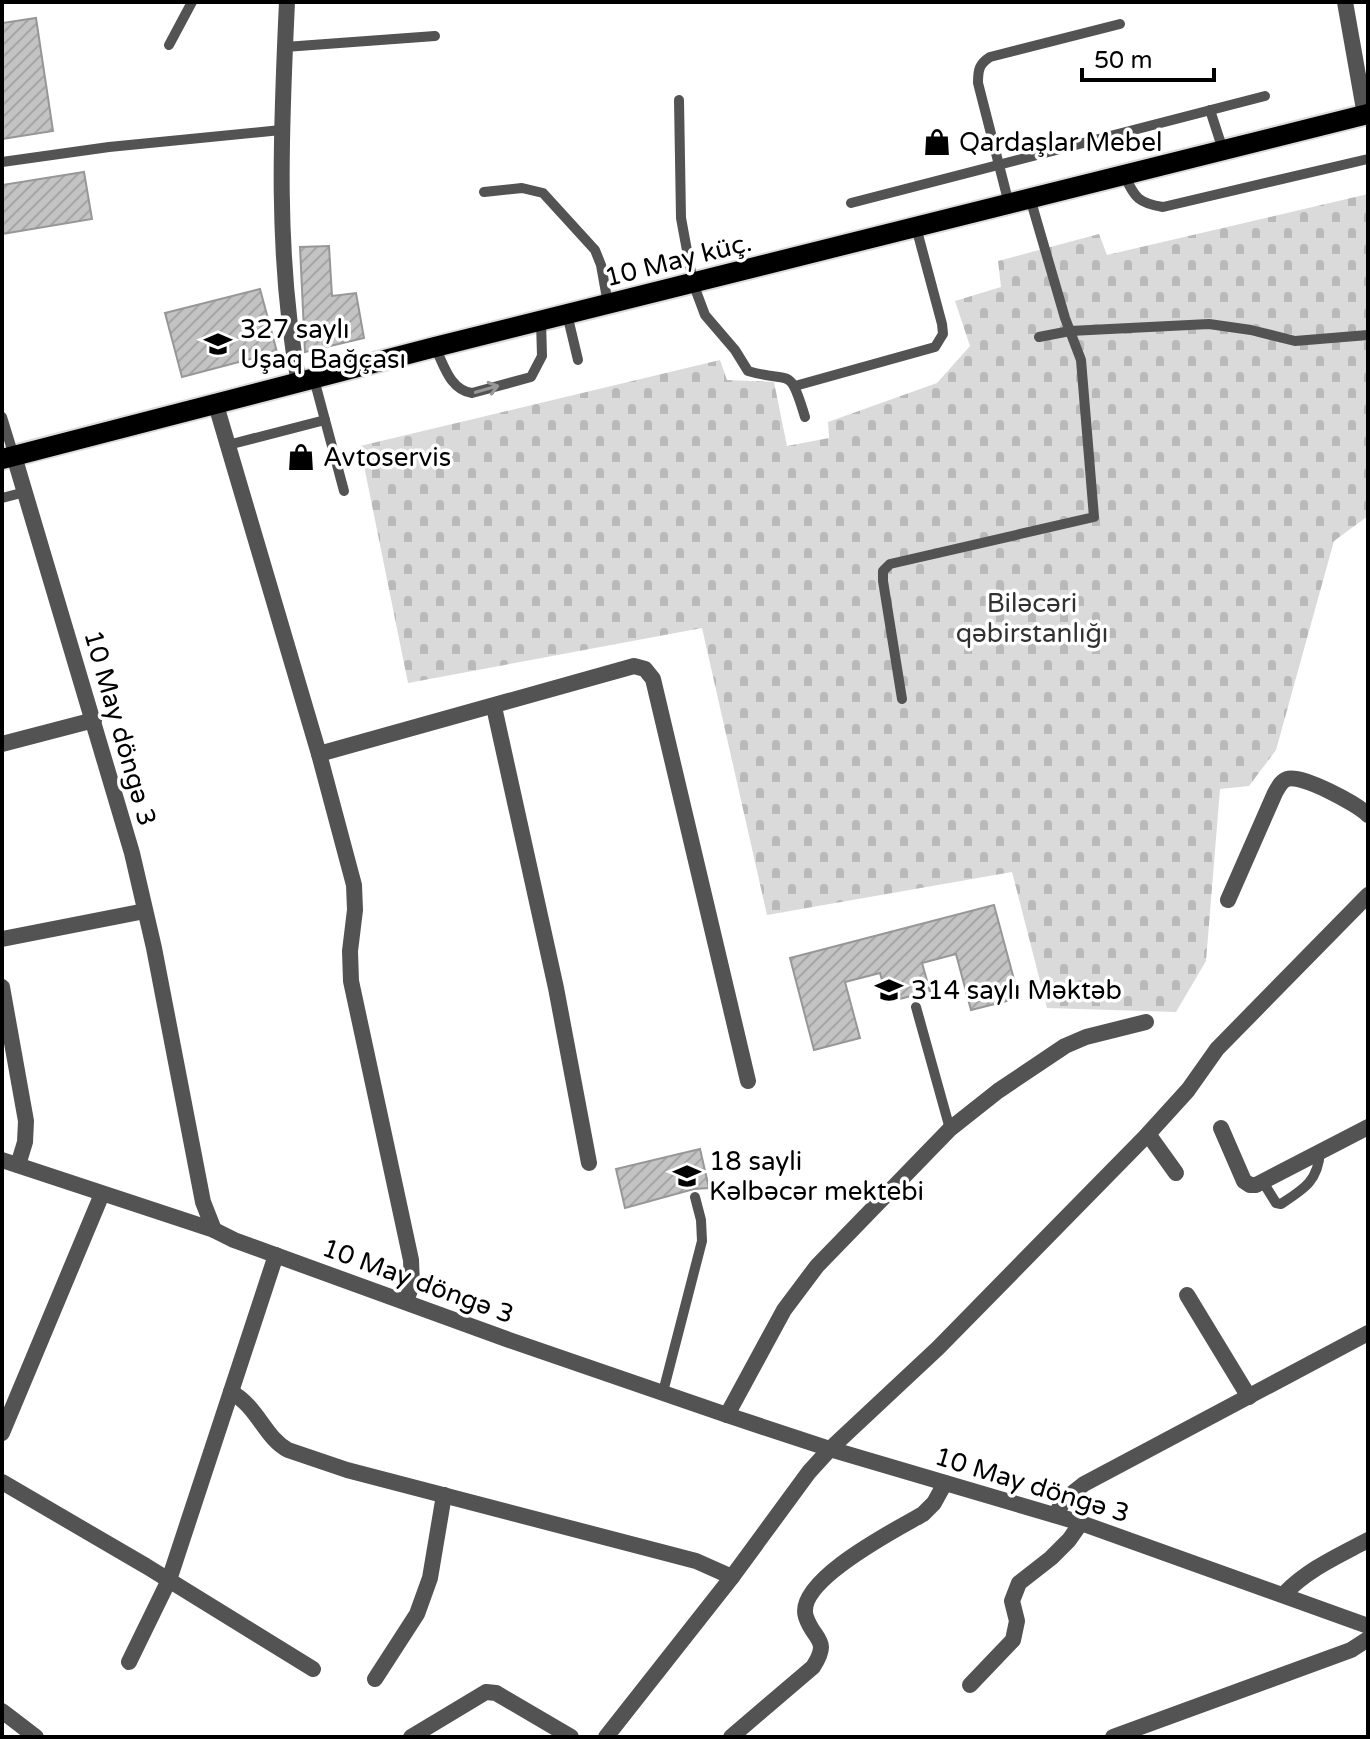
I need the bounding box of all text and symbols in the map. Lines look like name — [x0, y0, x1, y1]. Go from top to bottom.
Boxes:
scale bar — [1082, 32, 1214, 82]
text: 50 m — [1094, 46, 1152, 75]
shop icon: Qardaşlar Mebel — [922, 127, 952, 157]
place label: Qardaşlar Mebel — [959, 127, 1162, 158]
street label: 10 May küç. — [601, 227, 755, 293]
place label: 327 saylı Uşaq Bağçası — [240, 314, 406, 375]
school or university icon: 327 saylı Uşaq Bağçası — [203, 329, 233, 359]
one-way arrow — [473, 381, 499, 396]
shop icon: Avtoservis — [286, 442, 316, 472]
place label: Avtoservis — [323, 442, 451, 473]
park label: Biləcəri qəbirstanlığı — [956, 588, 1108, 649]
street label: 10 May döngə 3 — [77, 627, 163, 829]
school or university icon: 314 saylı Məktəb — [874, 975, 904, 1005]
place label: 314 saylı Məktəb — [911, 975, 1122, 1006]
place label: 18 sayli Kəlbəcər mektebi — [709, 1146, 924, 1207]
school or university icon: 18 sayli Kəlbəcər mektebi — [672, 1161, 702, 1191]
street label: 10 May döngə 3 — [318, 1232, 518, 1330]
street label: 10 May döngə 3 — [931, 1441, 1133, 1529]

